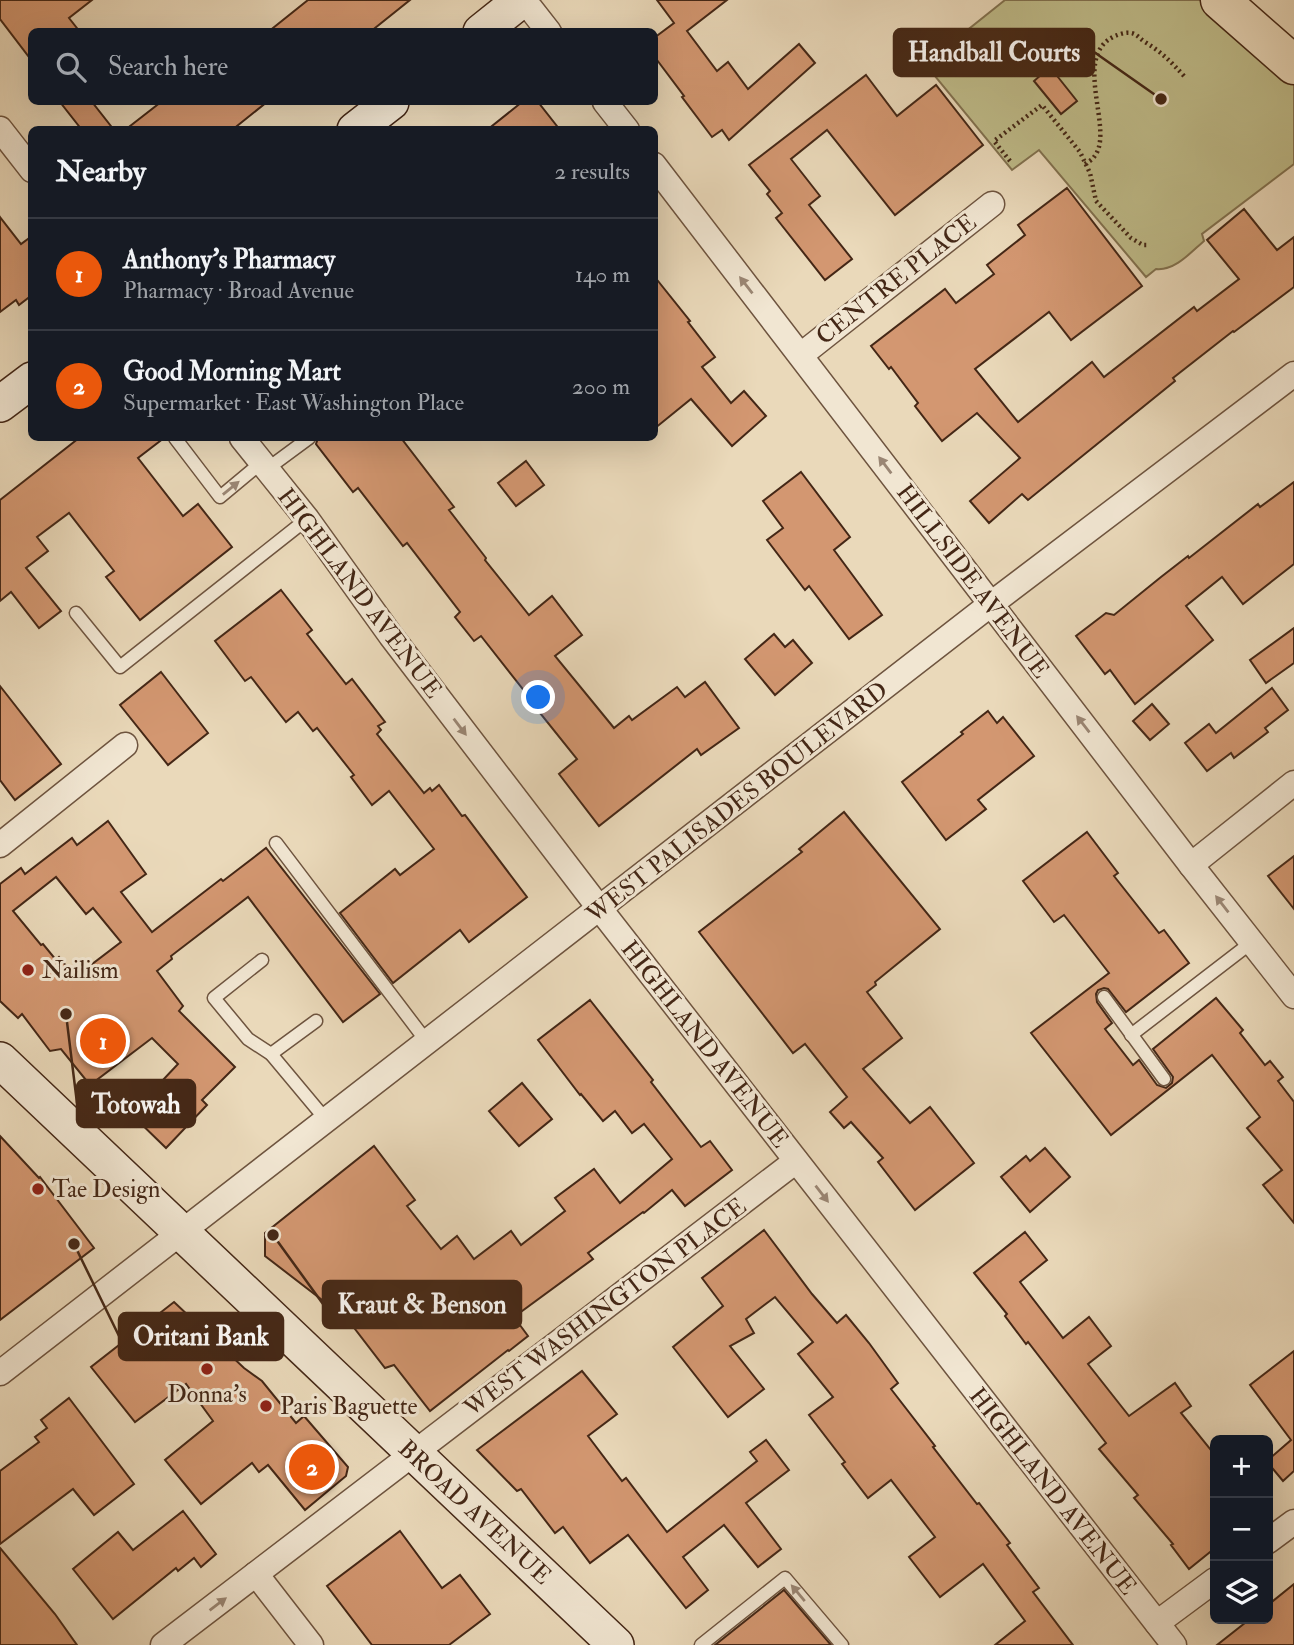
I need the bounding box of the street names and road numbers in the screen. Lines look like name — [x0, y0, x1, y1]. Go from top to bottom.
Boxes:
street label: CENTRE PLACE — [810, 207, 983, 352]
street label: HILLSIDE AVENUE — [889, 478, 1056, 685]
street label: HIGHLAND AVENUE — [270, 482, 449, 704]
street label: WEST PALISADES BOULEVARD — [579, 675, 894, 931]
street label: HIGHLAND AVENUE — [614, 934, 795, 1154]
street label: WEST WASHINGTON PLACE — [457, 1191, 753, 1424]
street label: HIGHLAND AVENUE — [962, 1381, 1143, 1601]
street label: BROAD AVENUE — [392, 1433, 558, 1591]

